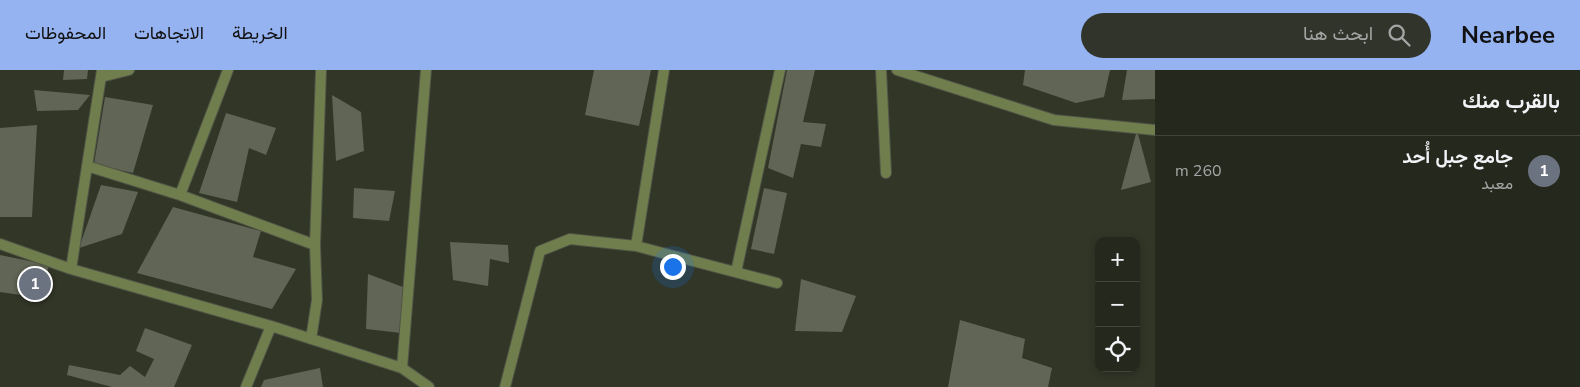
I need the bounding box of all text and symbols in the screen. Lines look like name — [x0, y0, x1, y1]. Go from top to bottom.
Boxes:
search box — [1081, 13, 1431, 58]
text: Nearbee — [1461, 19, 1555, 51]
text: المحفوظات — [25, 21, 106, 45]
text: الاتجاهات — [134, 21, 204, 45]
text: الخريطة — [232, 21, 288, 45]
text: ابحث هنا — [1303, 21, 1373, 47]
icon: search — [1385, 21, 1413, 49]
text: بالقرب منك — [1462, 87, 1560, 115]
text: جامع جبل أُحد — [1402, 144, 1513, 170]
text: 260 m — [1175, 160, 1222, 182]
text: 1 — [1539, 160, 1549, 182]
text: معبد — [1481, 173, 1513, 195]
map controls — [1095, 237, 1140, 372]
button: + — [1095, 237, 1140, 282]
your location — [660, 254, 686, 280]
pin: 1 — [19, 265, 51, 303]
button: − — [1095, 282, 1140, 327]
button: locate — [1095, 327, 1140, 372]

